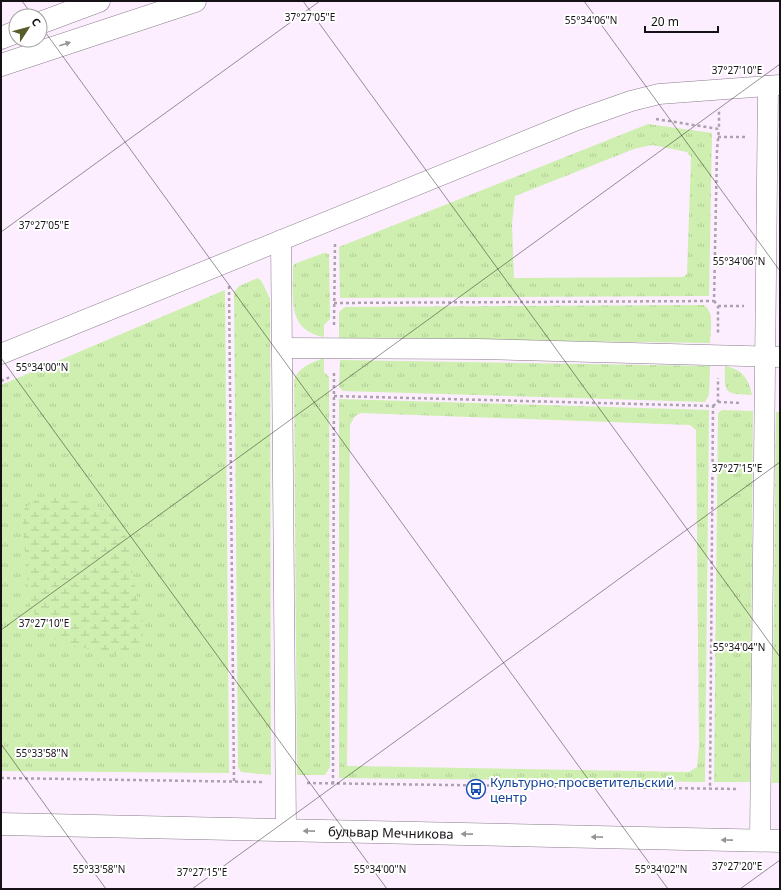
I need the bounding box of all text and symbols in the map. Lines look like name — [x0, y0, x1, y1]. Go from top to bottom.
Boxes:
north arrow — [8, 8, 48, 48]
scale bar — [645, 8, 718, 34]
text: 37°27'05"E — [285, 10, 335, 24]
text: 55°34'06"N — [565, 13, 617, 27]
text: 20 m — [651, 13, 679, 30]
text: С — [28, 15, 45, 29]
one-way arrow — [59, 41, 71, 47]
text: 37°27'10"E — [712, 63, 762, 77]
text: 37°27'05"E — [19, 218, 69, 232]
text: 55°34'06"N — [713, 254, 765, 268]
text: 55°34'00"N — [16, 360, 68, 374]
text: 37°27'15"E — [712, 461, 762, 475]
text: 37°27'10"E — [19, 616, 69, 630]
text: 55°34'04"N — [713, 640, 765, 654]
text: 55°33'58"N — [16, 746, 68, 760]
place label: Культурно-просветительский центр — [490, 773, 674, 806]
bus stop icon: Культурно-просветительский центр — [465, 778, 487, 800]
street label: бульвар Мечникова — [328, 822, 454, 843]
one-way arrow — [302, 828, 315, 834]
one-way arrow — [460, 831, 473, 837]
one-way arrow — [590, 834, 603, 840]
one-way arrow — [721, 836, 733, 843]
text: 37°27'20"E — [712, 859, 762, 873]
text: 55°33'58"N — [73, 862, 125, 876]
text: 55°34'00"N — [354, 862, 406, 876]
text: 55°34'02"N — [635, 862, 687, 876]
text: 37°27'15"E — [177, 865, 227, 879]

